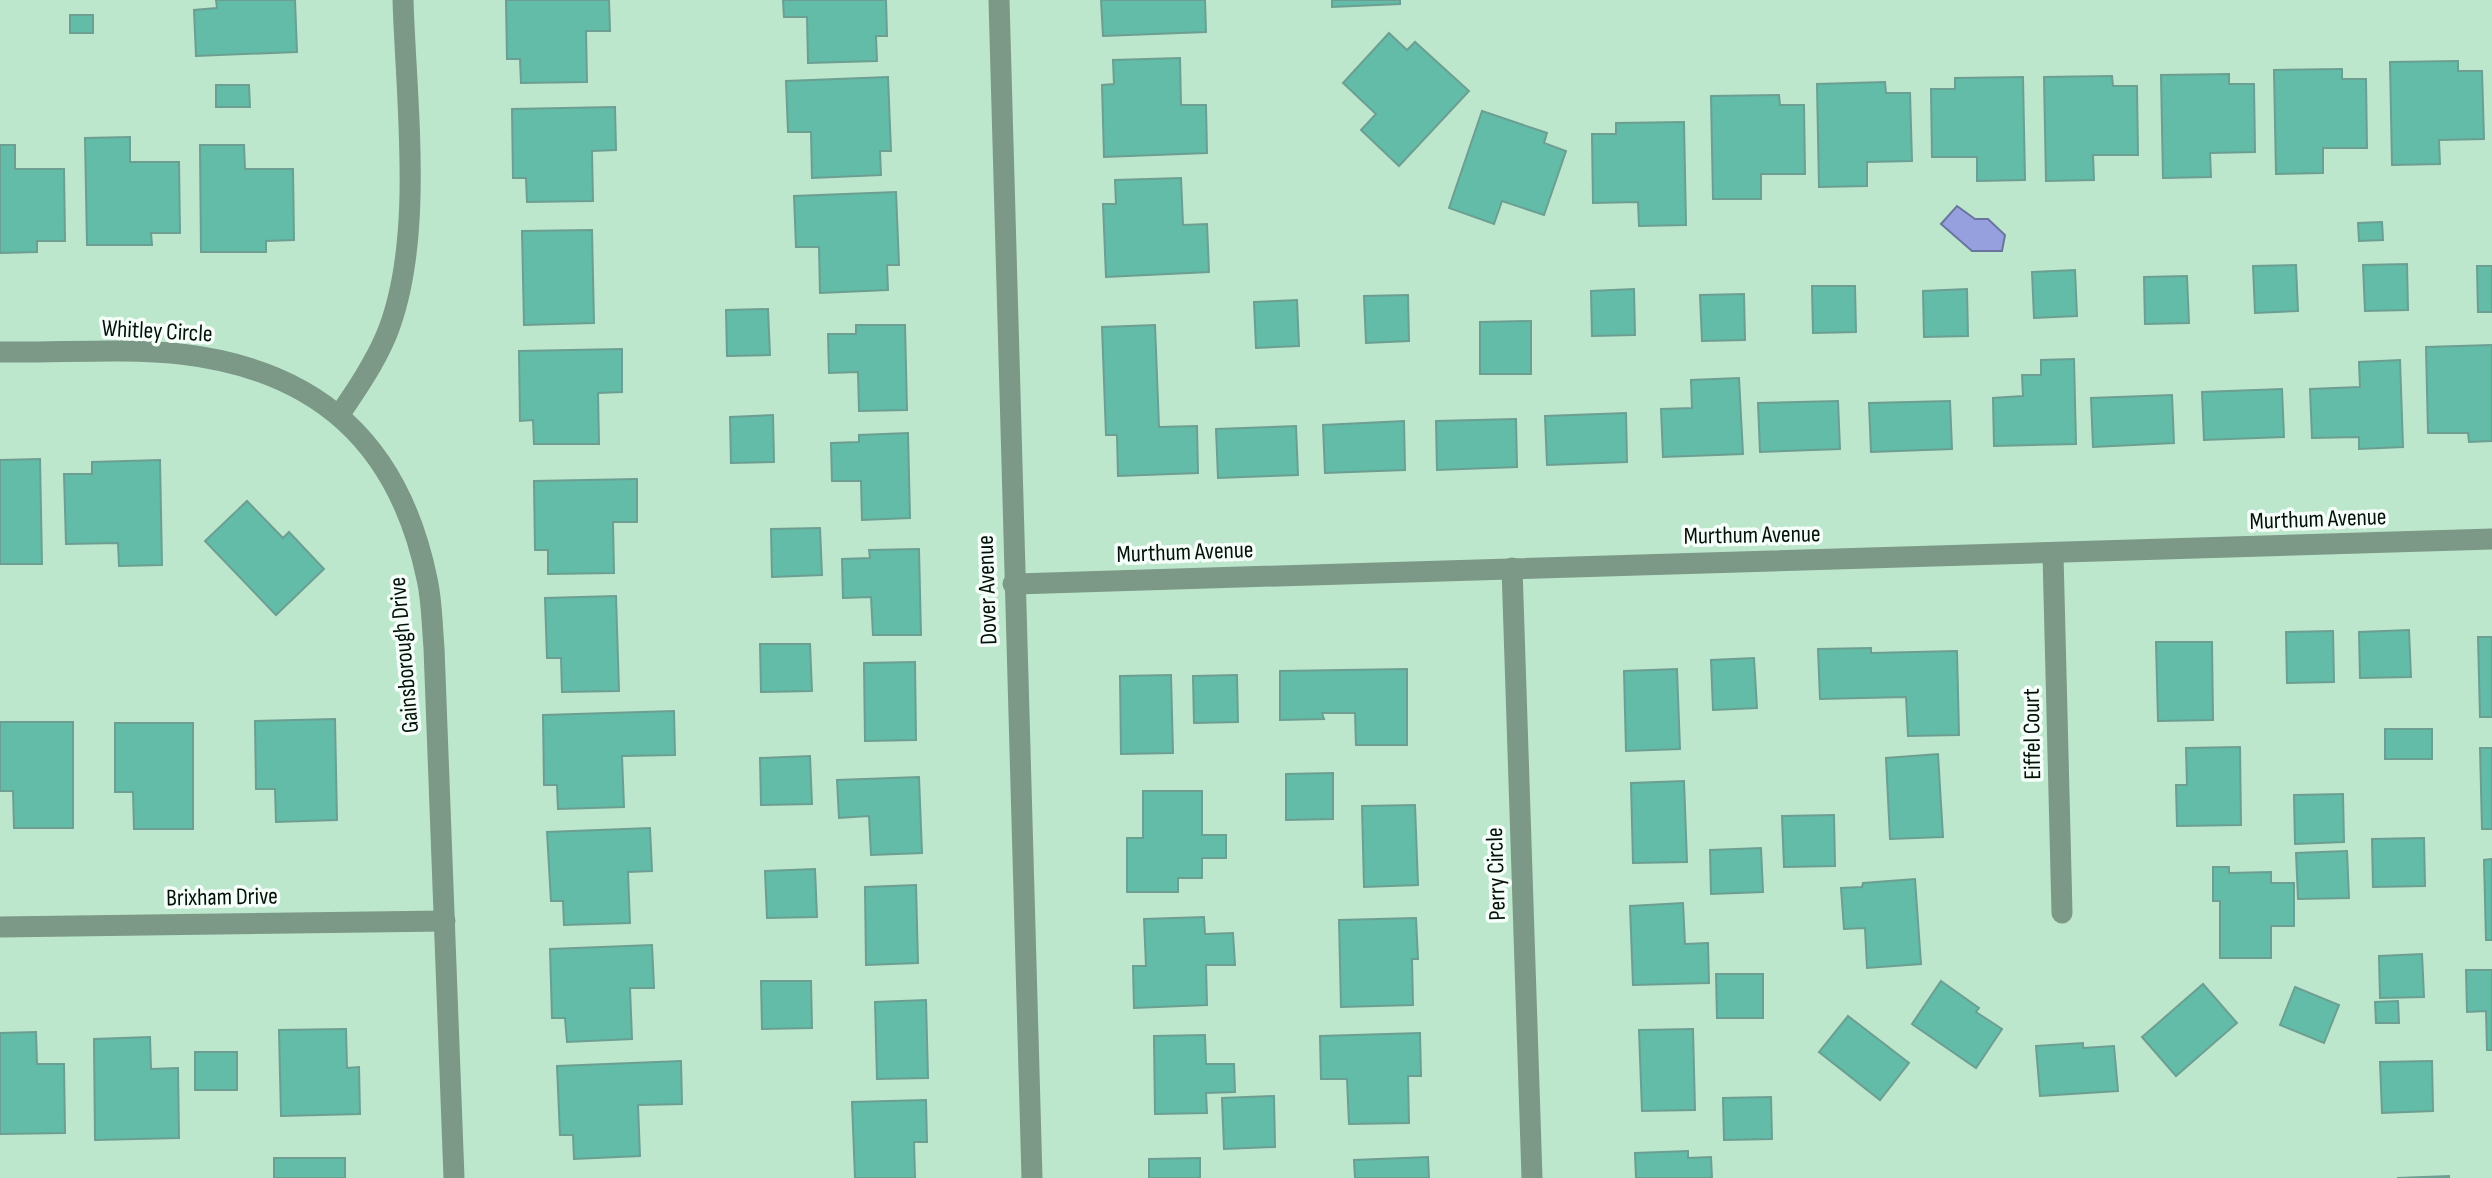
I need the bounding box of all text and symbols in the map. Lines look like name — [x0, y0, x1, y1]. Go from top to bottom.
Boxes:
street label: Whitley Circle — [101, 314, 213, 348]
street label: Murthum Avenue — [2249, 502, 2387, 536]
street label: Murthum Avenue — [1683, 519, 1821, 551]
street label: Dover Avenue — [971, 535, 1003, 645]
street label: Murthum Avenue — [1116, 535, 1254, 569]
street label: Gainsborough Drive — [383, 576, 425, 734]
street label: Eiffel Court — [2017, 688, 2047, 780]
street label: Perry Circle — [1480, 827, 1512, 921]
street label: Brixham Drive — [166, 882, 278, 912]

